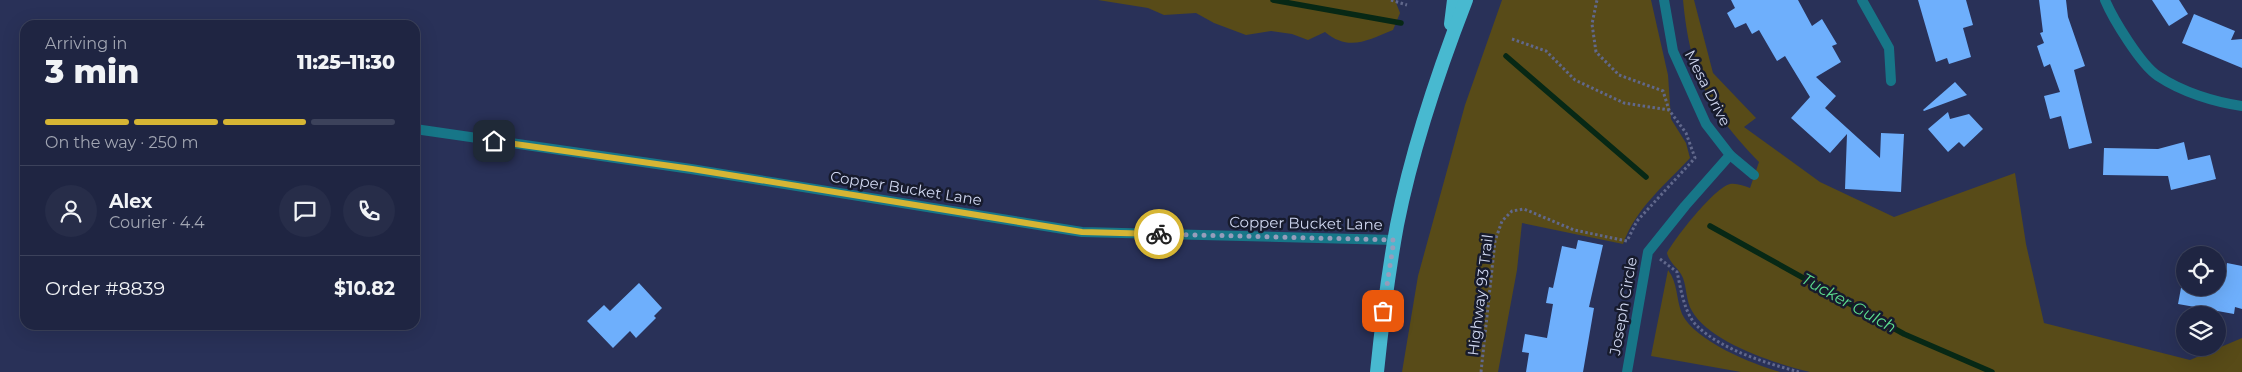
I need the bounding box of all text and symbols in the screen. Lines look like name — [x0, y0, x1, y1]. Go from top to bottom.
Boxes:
text: Arriving in — [45, 34, 127, 53]
street label: Mesa Drive — [1681, 47, 1735, 129]
text: 11:25–11:30 — [297, 51, 395, 74]
text: 3 min — [45, 52, 139, 91]
pin — [473, 120, 515, 162]
icon: home — [480, 127, 508, 155]
text: On the way · 250 m — [45, 133, 198, 152]
street label: Copper Bucket Lane — [829, 167, 983, 209]
button: person — [45, 185, 97, 237]
button: chat — [279, 185, 331, 237]
button: phone — [343, 185, 395, 237]
text: Alex — [109, 190, 152, 213]
courier — [1134, 209, 1184, 259]
street label: Copper Bucket Lane — [1229, 212, 1383, 234]
text: Courier · 4.4 — [109, 213, 205, 232]
icon: bike — [1145, 220, 1173, 248]
street label: Highway 93 Trail — [1463, 233, 1497, 357]
map controls — [2176, 246, 2226, 356]
button: locate — [2176, 246, 2226, 296]
street label: Joseph Circle — [1605, 255, 1641, 358]
water label: Tucker Gulch — [1798, 269, 1900, 337]
text: Order #8839 — [45, 277, 165, 300]
text: $10.82 — [334, 277, 395, 300]
pin — [1362, 290, 1404, 332]
icon: bag — [1369, 297, 1397, 325]
button: layers — [2176, 306, 2226, 356]

